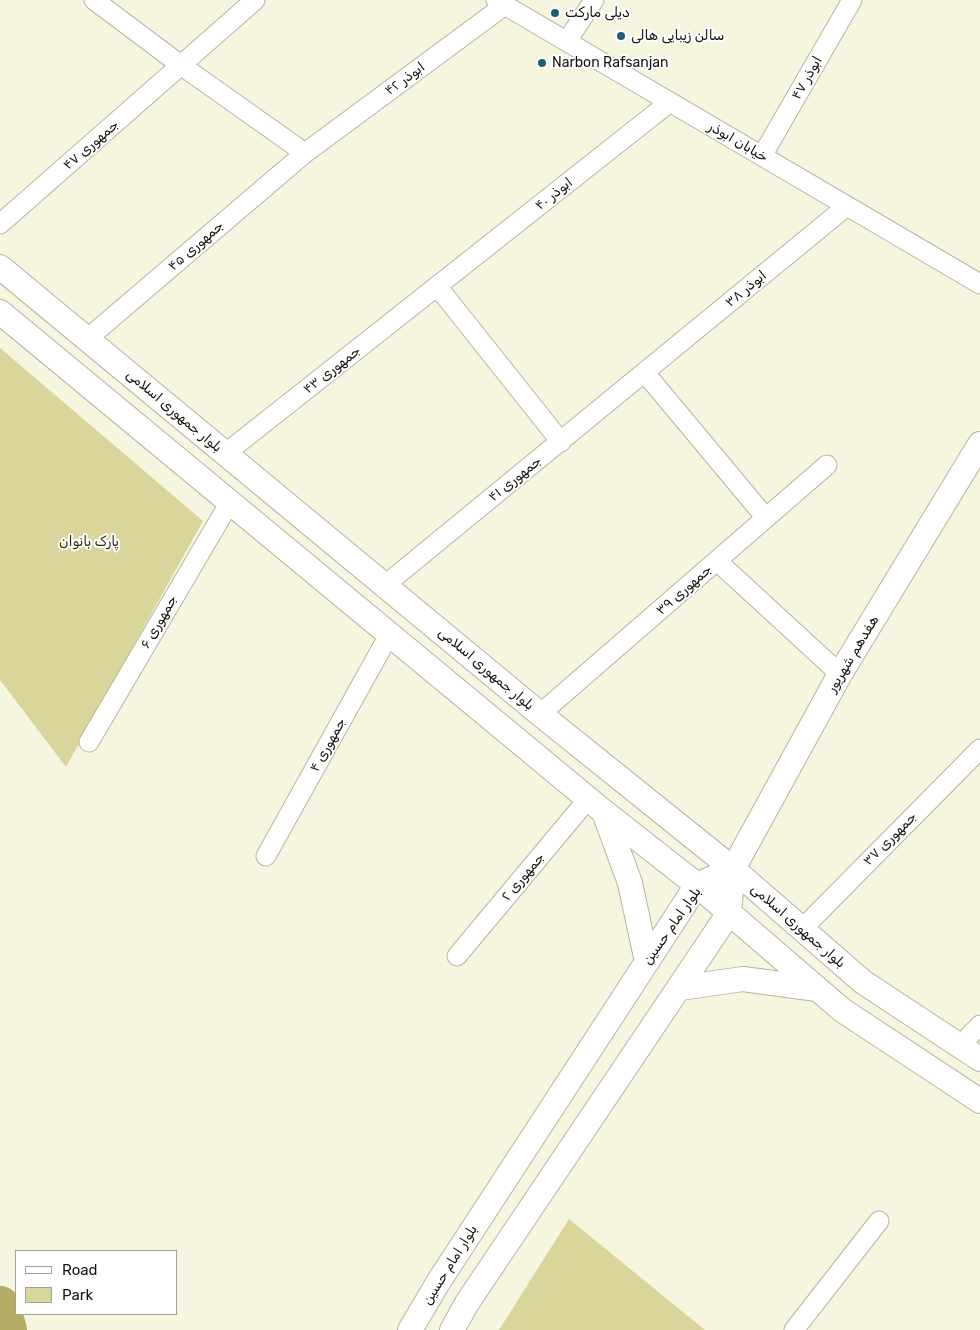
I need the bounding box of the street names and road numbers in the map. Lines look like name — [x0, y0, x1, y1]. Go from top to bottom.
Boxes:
street label: ابوذر ۴۷ — [788, 53, 826, 103]
street label: ابوذر ۴۲ — [382, 59, 428, 99]
street label: جمهوری ۴۷ — [60, 116, 122, 174]
street label: خیابان ابوذر — [705, 118, 771, 166]
street label: ابوذر ۴۰ — [532, 174, 576, 214]
street label: جمهوری ۴۵ — [165, 217, 227, 275]
street label: ابوذر ۳۸ — [722, 267, 770, 311]
street label: جمهوری ۴۳ — [300, 342, 364, 398]
street label: بلوار جمهوری اسلامی — [123, 366, 225, 456]
street label: جمهوری ۴۱ — [485, 453, 545, 505]
street label: جمهوری ۳۹ — [653, 561, 715, 619]
street label: جمهوری ۶ — [137, 592, 181, 652]
street label: هفدهم شهریور — [823, 612, 883, 696]
street label: بلوار جمهوری اسلامی — [435, 624, 537, 714]
street label: جمهوری ۴ — [306, 715, 350, 775]
street label: جمهوری ۳۷ — [860, 809, 920, 869]
street label: جمهوری ۲ — [498, 849, 548, 905]
street label: بلوار جمهوری اسلامی — [747, 880, 849, 972]
street label: بلوار امام حسین — [639, 884, 705, 968]
street label: بلوار امام حسین — [419, 1222, 481, 1308]

